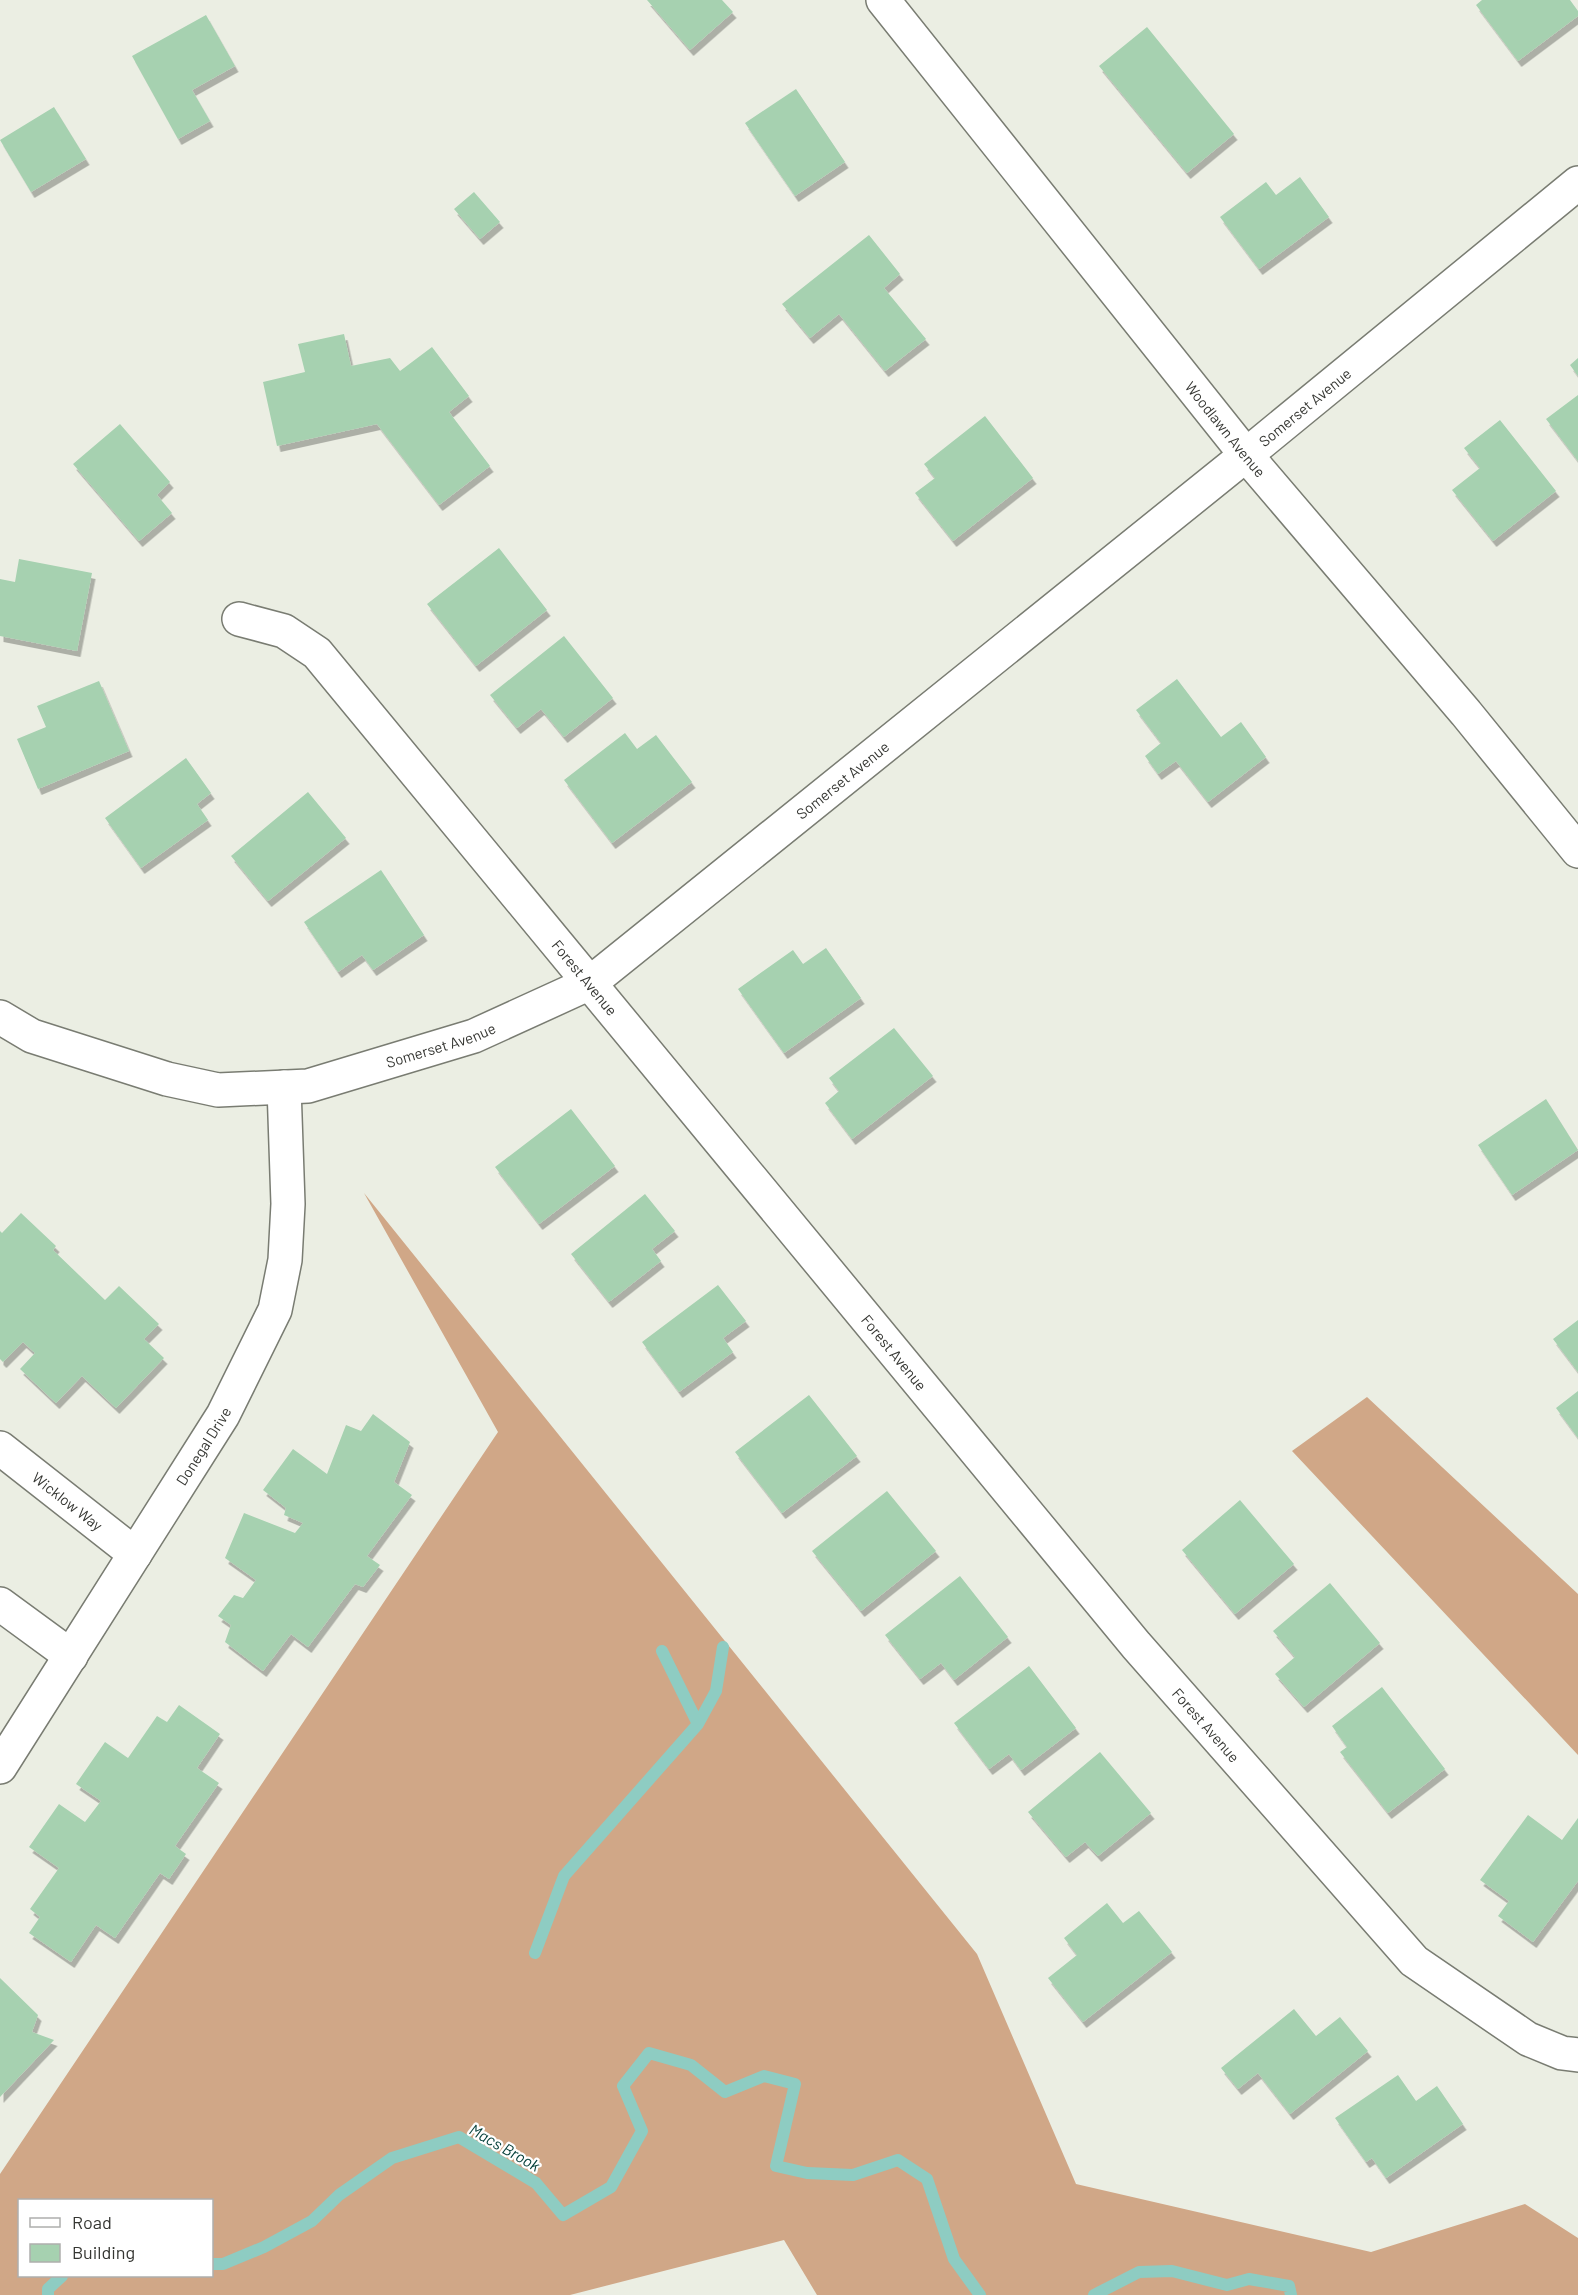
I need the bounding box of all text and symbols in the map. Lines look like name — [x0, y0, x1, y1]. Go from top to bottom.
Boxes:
street label: Somerset Avenue — [1255, 364, 1354, 450]
street label: Woodlawn Avenue — [1182, 378, 1270, 480]
street label: Somerset Avenue — [792, 737, 892, 823]
street label: Forest Avenue — [548, 936, 621, 1019]
street label: Somerset Avenue — [384, 1018, 498, 1071]
street label: Forest Avenue — [858, 1311, 931, 1394]
street label: Donegal Drive — [172, 1404, 235, 1488]
street label: Wicklow Way — [29, 1468, 106, 1534]
street label: Forest Avenue — [1169, 1684, 1244, 1766]
water label: Macs Brook — [466, 2119, 544, 2175]
legend — [18, 2199, 213, 2277]
text: Road — [72, 2211, 112, 2233]
text: Building — [72, 2241, 135, 2263]

